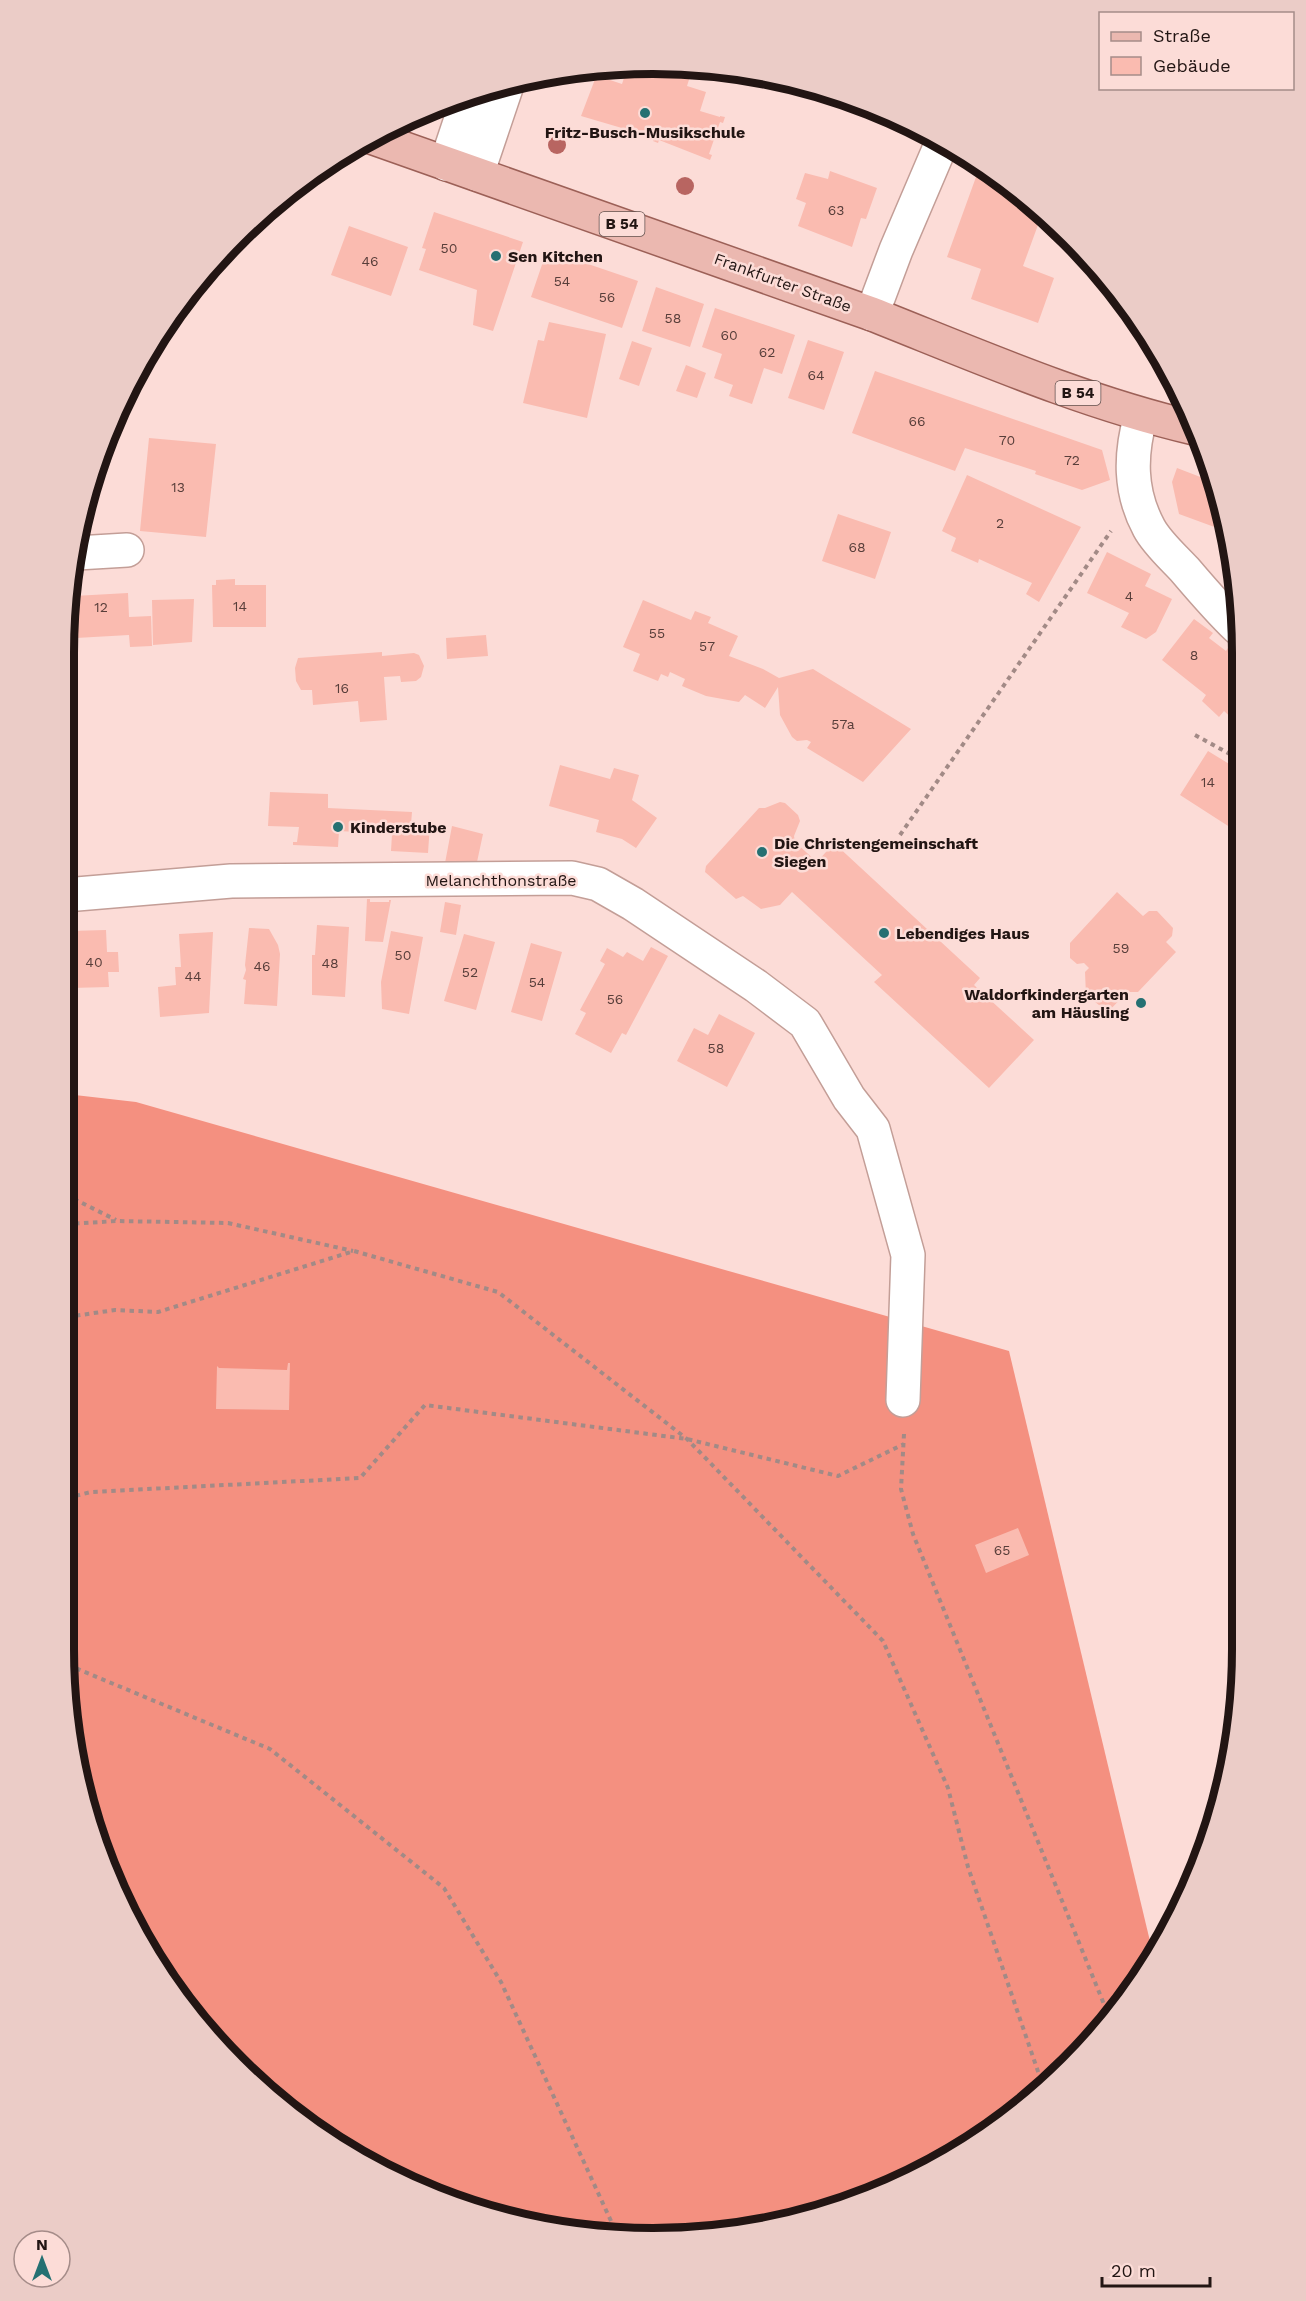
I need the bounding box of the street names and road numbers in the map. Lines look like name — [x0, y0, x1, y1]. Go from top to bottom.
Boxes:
road number: B 54 — [600, 212, 644, 236]
street label: Frankfurter Straße — [712, 249, 854, 316]
road number: B 54 — [1056, 381, 1100, 405]
street label: Melanchthonstraße — [425, 871, 577, 890]

